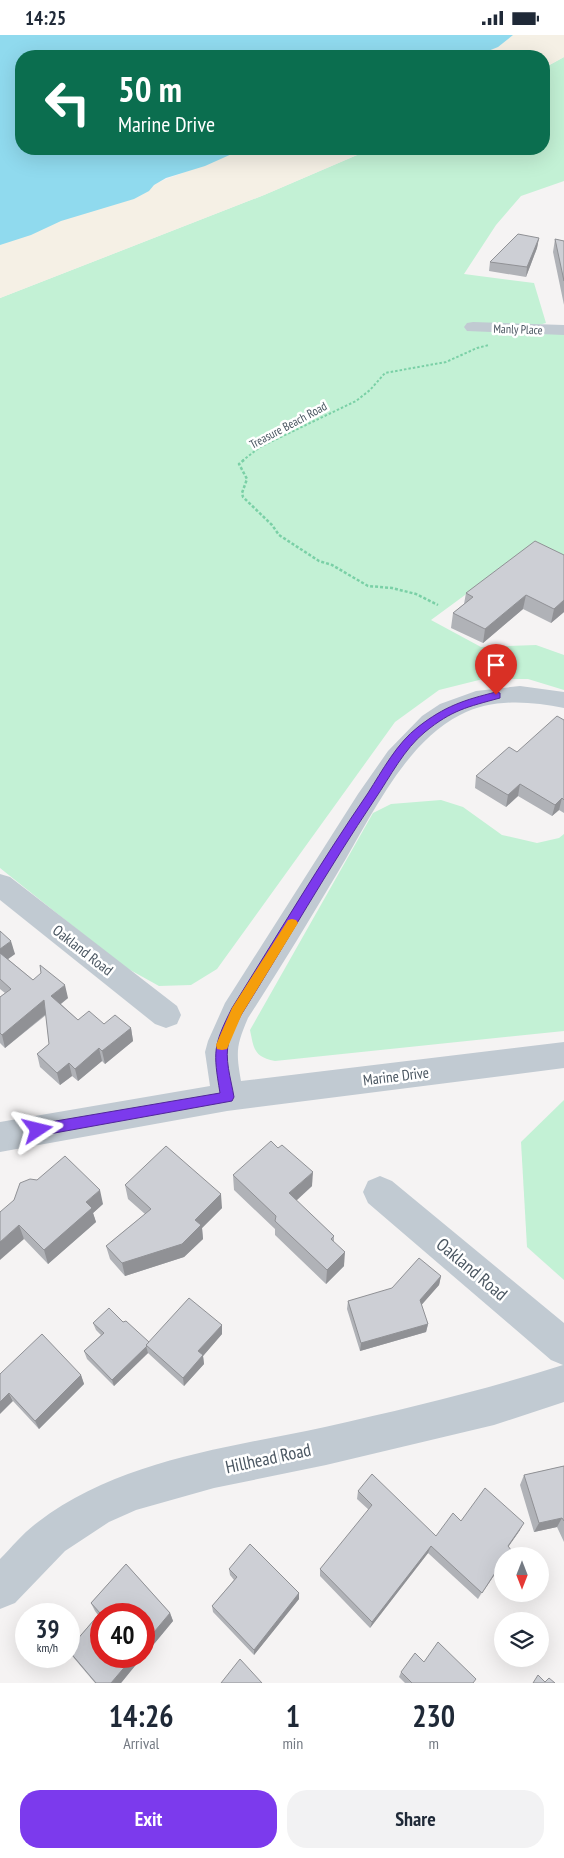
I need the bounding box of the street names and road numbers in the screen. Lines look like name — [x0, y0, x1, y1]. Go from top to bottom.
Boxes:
street label: Manly Place — [493, 321, 543, 337]
street label: Treasure Beach Road — [247, 398, 329, 452]
street label: Oakland Road — [49, 921, 117, 979]
street label: Marine Drive — [362, 1063, 430, 1089]
street label: Oakland Road — [432, 1233, 512, 1305]
street label: Hillhead Road — [223, 1438, 313, 1478]

